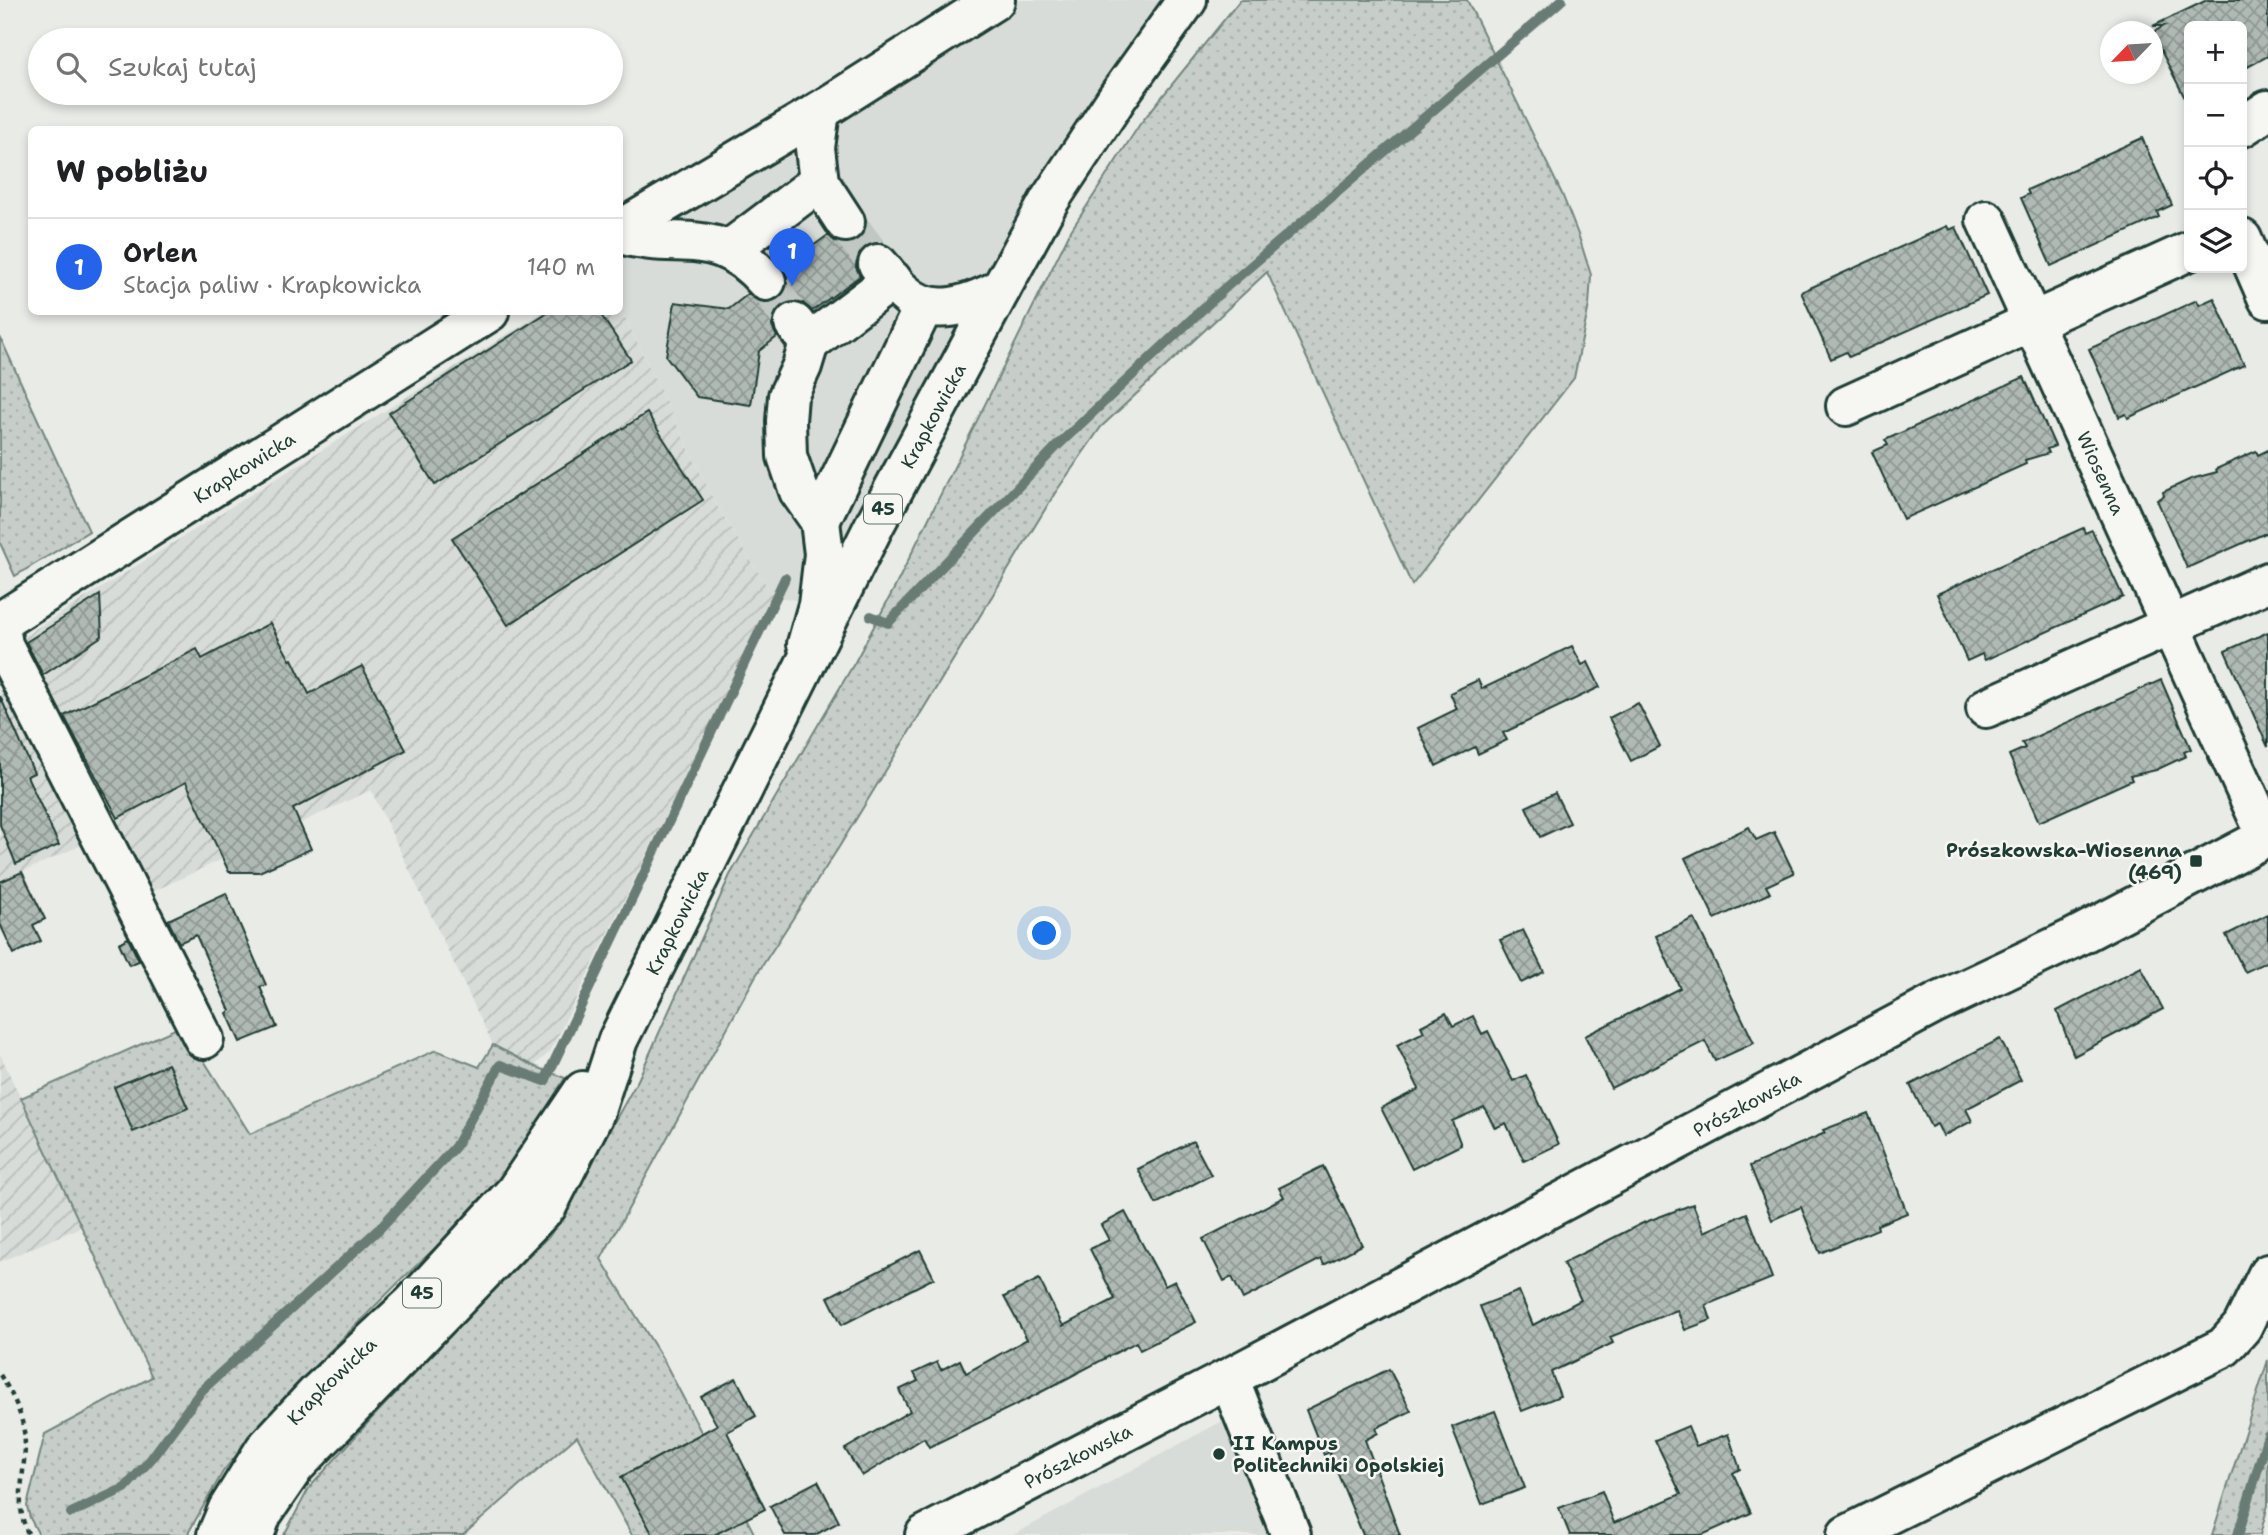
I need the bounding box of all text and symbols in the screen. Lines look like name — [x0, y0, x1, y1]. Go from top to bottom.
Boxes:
north arrow — [2100, 21, 2163, 84]
map controls — [2184, 21, 2247, 273]
button: + — [2184, 21, 2247, 84]
search box — [28, 28, 623, 105]
icon: search — [52, 48, 90, 86]
text: Szukaj tutaj — [108, 49, 257, 84]
button: − — [2184, 84, 2247, 147]
button: locate — [2184, 147, 2247, 210]
text: W pobliżu — [56, 151, 208, 192]
button: layers — [2184, 210, 2247, 273]
pin: 1 — [769, 228, 815, 286]
text: Orlen — [123, 235, 198, 270]
text: 1 — [74, 252, 84, 282]
text: 140 m — [527, 252, 595, 282]
text: Stacja paliw · Krapkowicka — [123, 270, 421, 300]
street label: Krapkowicka — [895, 359, 971, 473]
street label: Krapkowicka — [188, 426, 300, 509]
street label: Wiosenna — [2071, 427, 2131, 519]
road number: 45 — [864, 494, 902, 524]
place label: Prószkowska-Wiosenna (469) — [1946, 838, 2182, 885]
marker: Prószkowska-Wiosenna (469) — [2188, 853, 2204, 869]
street label: Krapkowicka — [640, 864, 714, 979]
your location — [1027, 916, 1061, 950]
street label: Prószkowska — [1688, 1065, 1805, 1143]
road number: 45 — [403, 1278, 441, 1308]
street label: Krapkowicka — [281, 1331, 382, 1430]
street label: Prószkowska — [1019, 1418, 1137, 1494]
place label: II Kampus Politechniki Opolskiej — [1233, 1431, 1444, 1478]
marker: II Kampus Politechniki Opolskiej — [1211, 1446, 1227, 1462]

